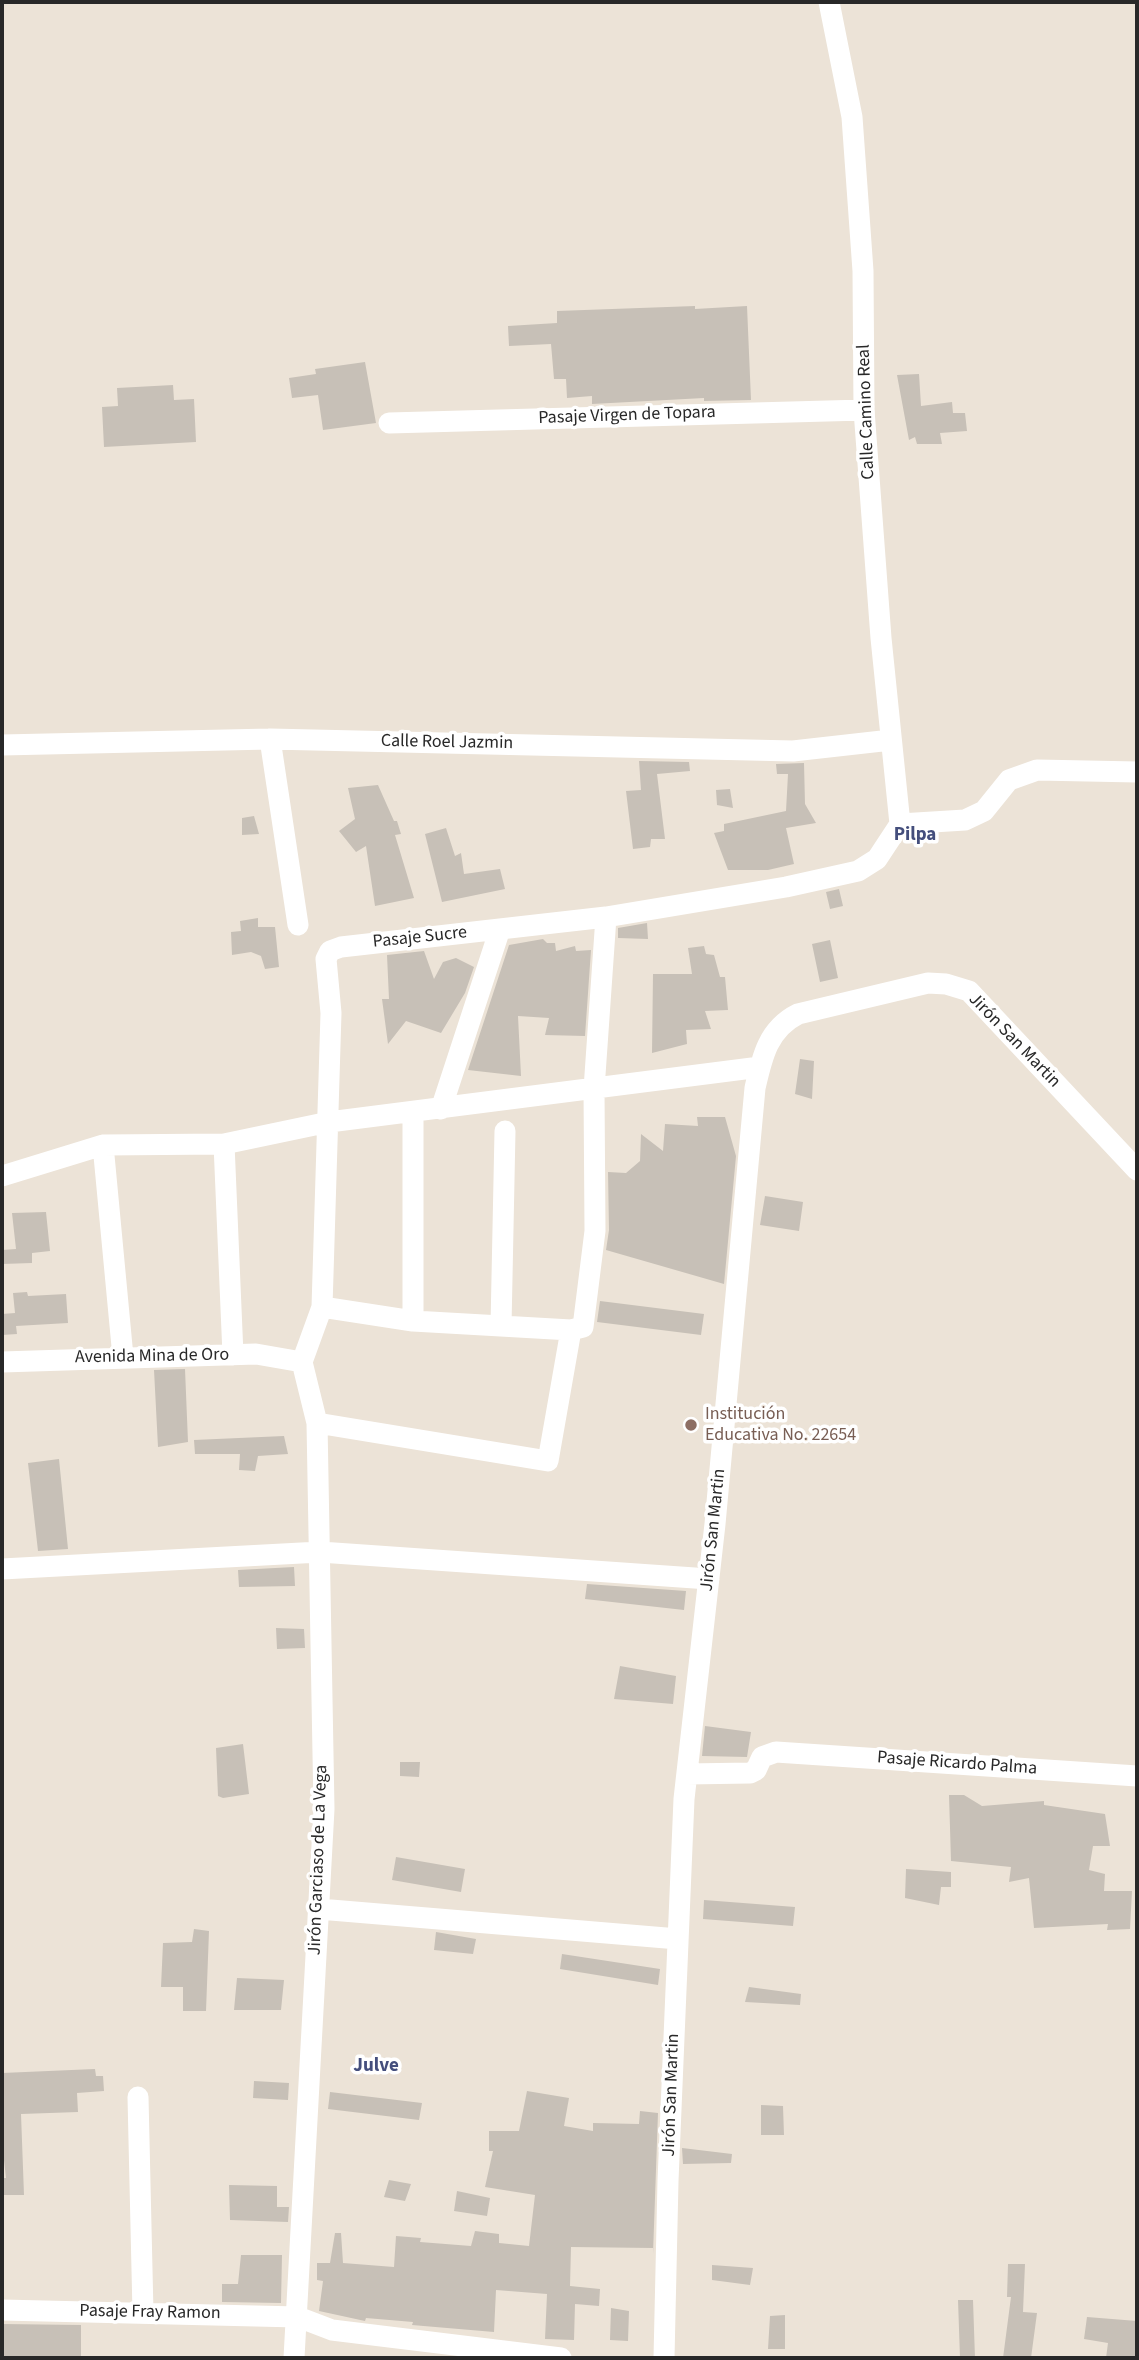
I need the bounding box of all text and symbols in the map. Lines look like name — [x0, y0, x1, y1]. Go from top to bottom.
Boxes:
street label: Calle Camino Real — [854, 344, 880, 480]
street label: Pasaje Virgen de Topara — [538, 402, 716, 430]
street label: Calle Roel Jazmin — [381, 731, 513, 755]
district label: Pilpa — [894, 825, 936, 847]
street label: Pasaje Sucre — [372, 922, 468, 954]
street label: Jirón San Martin — [963, 989, 1065, 1093]
street label: Avenida Mina de Oro — [75, 1345, 229, 1369]
place label: Institución Educativa No. 22654 — [705, 1404, 856, 1446]
marker: Institución Educativa No. 22654 — [683, 1417, 699, 1433]
street label: Jirón San Martin — [697, 1468, 731, 1592]
street label: Pasaje Ricardo Palma — [876, 1748, 1038, 1780]
street label: Jirón Garciaso de La Vega — [305, 1764, 333, 1956]
street label: Jirón San Martin — [659, 2033, 685, 2157]
district label: Julve — [353, 2056, 399, 2078]
street label: Pasaje Fray Ramon — [79, 2301, 221, 2325]

